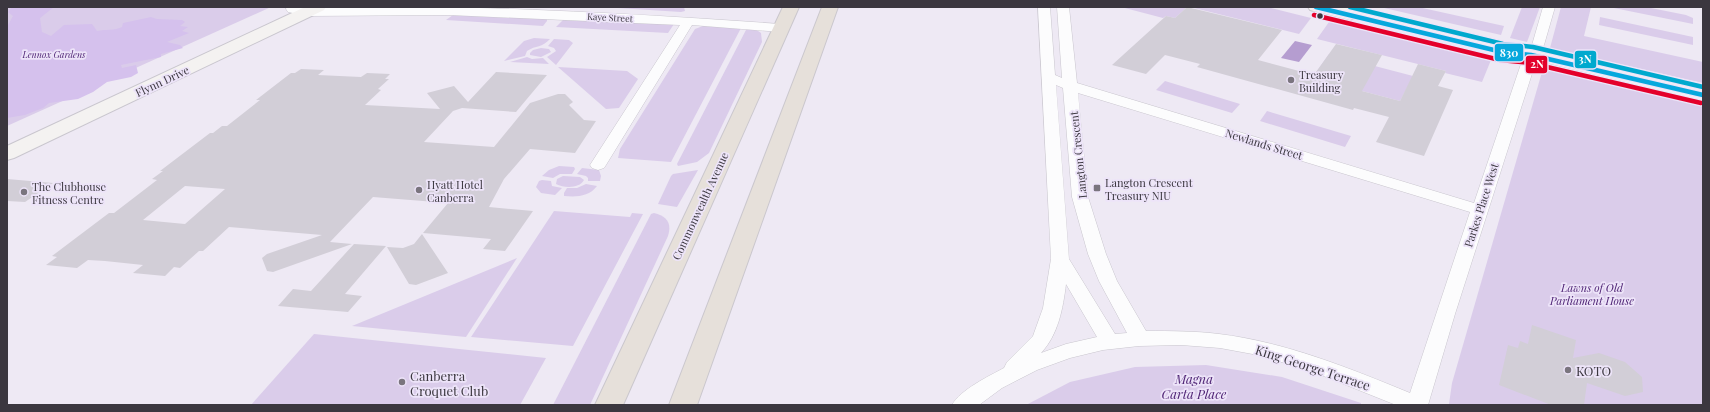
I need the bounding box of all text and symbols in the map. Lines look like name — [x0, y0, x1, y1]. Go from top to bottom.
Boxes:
street label: Kaye Street — [587, 10, 634, 24]
unlabelled marker — [1315, 11, 1325, 21]
line badge: 830 — [1494, 43, 1524, 62]
text: 830 — [1500, 45, 1518, 60]
park label: Lennox Gardens — [21, 48, 86, 60]
line badge: 3N — [1574, 50, 1597, 69]
text: 3N — [1578, 51, 1592, 66]
line badge: 2N — [1525, 55, 1548, 74]
text: 2N — [1530, 56, 1544, 71]
street label: Flynn Drive — [133, 62, 192, 100]
place label: Treasury Building — [1299, 67, 1344, 95]
marker: Treasury Building — [1286, 75, 1296, 85]
street label: Langton Crescent — [1066, 111, 1090, 199]
street label: Newlands Street — [1224, 125, 1305, 163]
street label: Commonwealth Avenue — [668, 149, 732, 262]
street label: Parkes Place West — [1460, 161, 1502, 249]
place label: Langton Crescent Treasury NIU — [1105, 175, 1193, 203]
place label: Hyatt Hotel Canberra — [427, 177, 483, 205]
place label: The Clubhouse Fitness Centre — [32, 179, 107, 207]
marker: Langton Crescent Treasury NIU — [1092, 183, 1102, 193]
marker: Hyatt Hotel Canberra — [414, 185, 424, 195]
marker: The Clubhouse Fitness Centre — [19, 187, 29, 197]
park label: Lawns of Old Parliament House — [1549, 280, 1634, 308]
street label: King George Terrace — [1253, 340, 1373, 394]
place label: KOTO — [1576, 362, 1611, 379]
marker: KOTO — [1563, 365, 1573, 375]
place label: Canberra Croquet Club — [410, 367, 488, 399]
park label: Magna Carta Place — [1162, 370, 1227, 402]
marker: Canberra Croquet Club — [397, 377, 407, 387]

